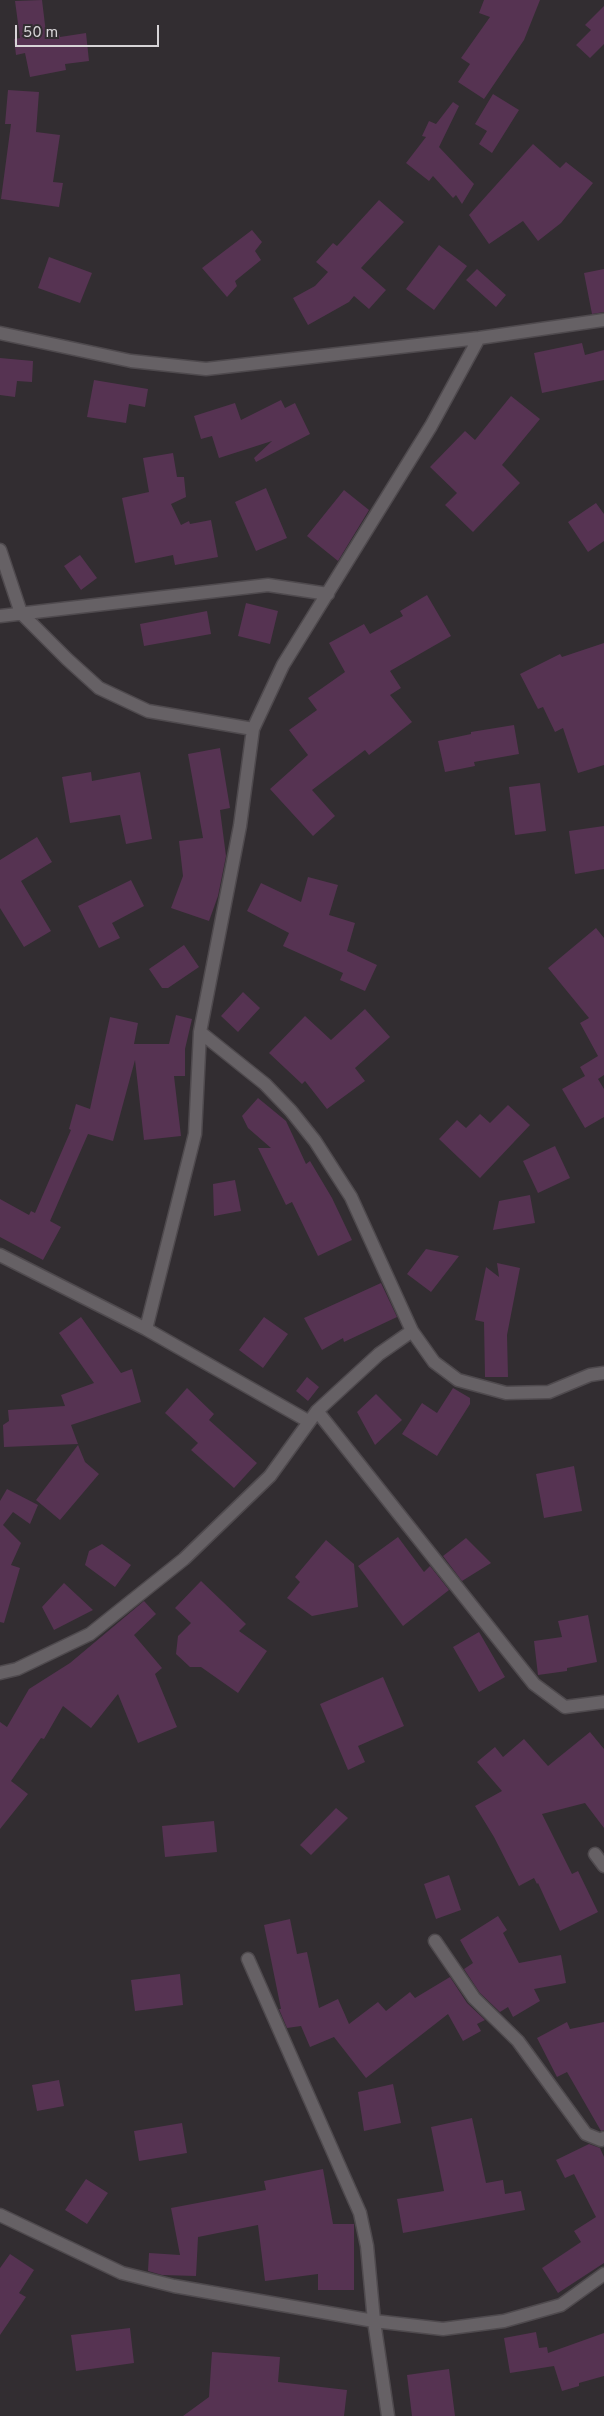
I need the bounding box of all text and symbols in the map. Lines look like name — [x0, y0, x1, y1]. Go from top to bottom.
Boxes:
scale bar — [18, 15, 161, 47]
text: 50 m — [23, 24, 58, 43]

